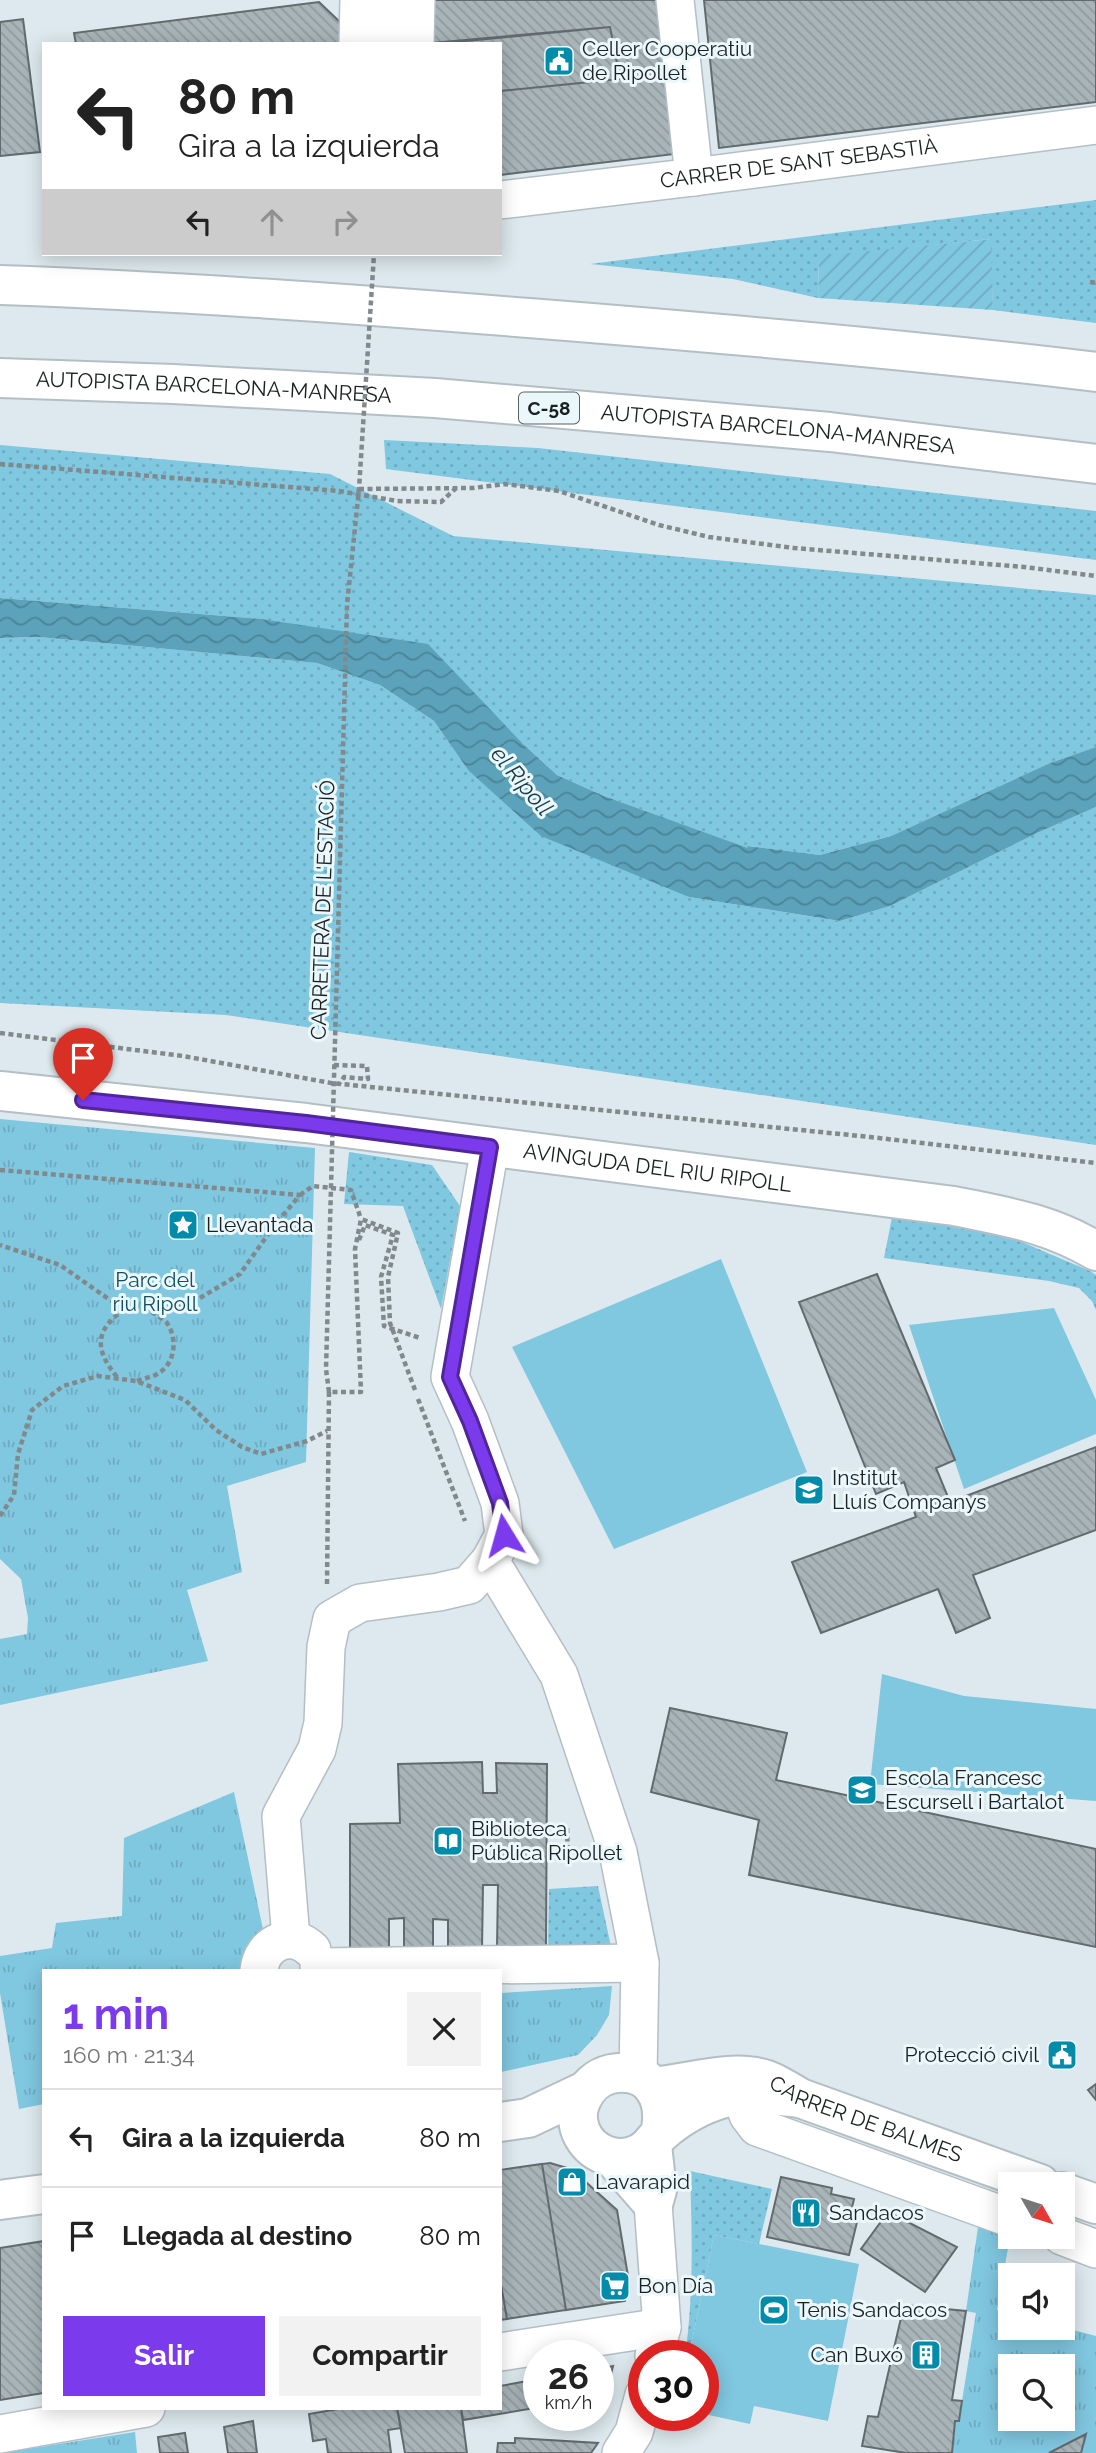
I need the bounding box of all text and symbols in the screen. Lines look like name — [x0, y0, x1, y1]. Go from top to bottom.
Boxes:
place label: Celler Cooperatiu de Ripollet — [582, 36, 752, 85]
public building icon: Celler Cooperatiu de Ripollet — [542, 44, 576, 78]
text: 80 m — [178, 68, 295, 125]
icon: left — [63, 70, 154, 161]
text: Gira a la izquierda — [178, 127, 440, 164]
street label: CARRER DE SANT SEBASTIÀ — [659, 133, 939, 193]
icon: left — [180, 203, 218, 241]
icon: ahead — [253, 203, 291, 241]
icon: right — [326, 203, 364, 241]
street label: AUTOPISTA BARCELONA-MANRESA — [35, 366, 392, 408]
road number: C-58 — [519, 392, 579, 424]
street label: AUTOPISTA BARCELONA-MANRESA — [600, 399, 957, 459]
water label: el Ripoll — [486, 741, 559, 821]
street label: CARRETERA DE L'ESTACIÓ — [305, 780, 340, 1040]
pin — [53, 1028, 113, 1100]
icon: arrive — [64, 1039, 102, 1077]
street label: AVINGUDA DEL RIU RIPOLL — [522, 1138, 793, 1197]
place icon: Llevantada — [166, 1208, 200, 1242]
place label: Llevantada — [206, 1212, 313, 1237]
park label: Parc del riu Ripoll — [113, 1267, 198, 1316]
place label: Institut Lluís Companys — [832, 1465, 986, 1514]
school or university icon: Institut Lluís Companys — [792, 1473, 826, 1507]
position arrow — [467, 1498, 541, 1572]
place label: Escola Francesc Escursell i Bartalot — [885, 1765, 1064, 1814]
school or university icon: Escola Francesc Escursell i Bartalot — [845, 1773, 879, 1807]
place label: Biblioteca Pública Ripollet — [471, 1816, 622, 1865]
library icon: Biblioteca Pública Ripollet — [431, 1824, 465, 1858]
text: 1 min — [63, 1990, 169, 2039]
button: close — [407, 1992, 481, 2066]
public building icon: Protecció civil — [1045, 2038, 1079, 2072]
text: 160 m · 21:34 — [63, 2041, 195, 2068]
place label: Protecció civil — [904, 2042, 1039, 2067]
street label: CARRER DE BALMES — [766, 2070, 966, 2167]
icon: left — [63, 2119, 101, 2157]
text: Gira a la izquierda — [122, 2123, 345, 2153]
text: 80 m — [419, 2123, 481, 2153]
shop icon: Lavarapid — [555, 2165, 589, 2199]
place label: Lavarapid — [595, 2169, 690, 2194]
north arrow — [998, 2172, 1074, 2249]
map controls — [998, 2172, 1075, 2431]
restaurant icon: Sandacos — [789, 2196, 823, 2230]
place label: Sandacos — [829, 2200, 924, 2225]
icon: arrive — [63, 2217, 101, 2255]
text: Llegada al destino — [122, 2221, 352, 2251]
text: 80 m — [419, 2221, 481, 2251]
button: sound — [998, 2263, 1075, 2340]
supermarket icon: Bon Día — [598, 2269, 632, 2303]
place label: Bon Día — [638, 2273, 713, 2298]
sports icon: Tenis Sandacos — [757, 2293, 791, 2327]
place label: Tenis Sandacos — [797, 2297, 947, 2322]
button: Salir — [63, 2316, 265, 2396]
button: Compartir — [279, 2316, 481, 2396]
building icon: Can Buxó — [909, 2338, 943, 2372]
speed limit sign: 30 — [628, 2340, 719, 2431]
place label: Can Buxó — [811, 2342, 903, 2367]
button: search — [998, 2354, 1075, 2431]
text: 26 — [548, 2356, 589, 2397]
text: km/h — [545, 2392, 592, 2413]

